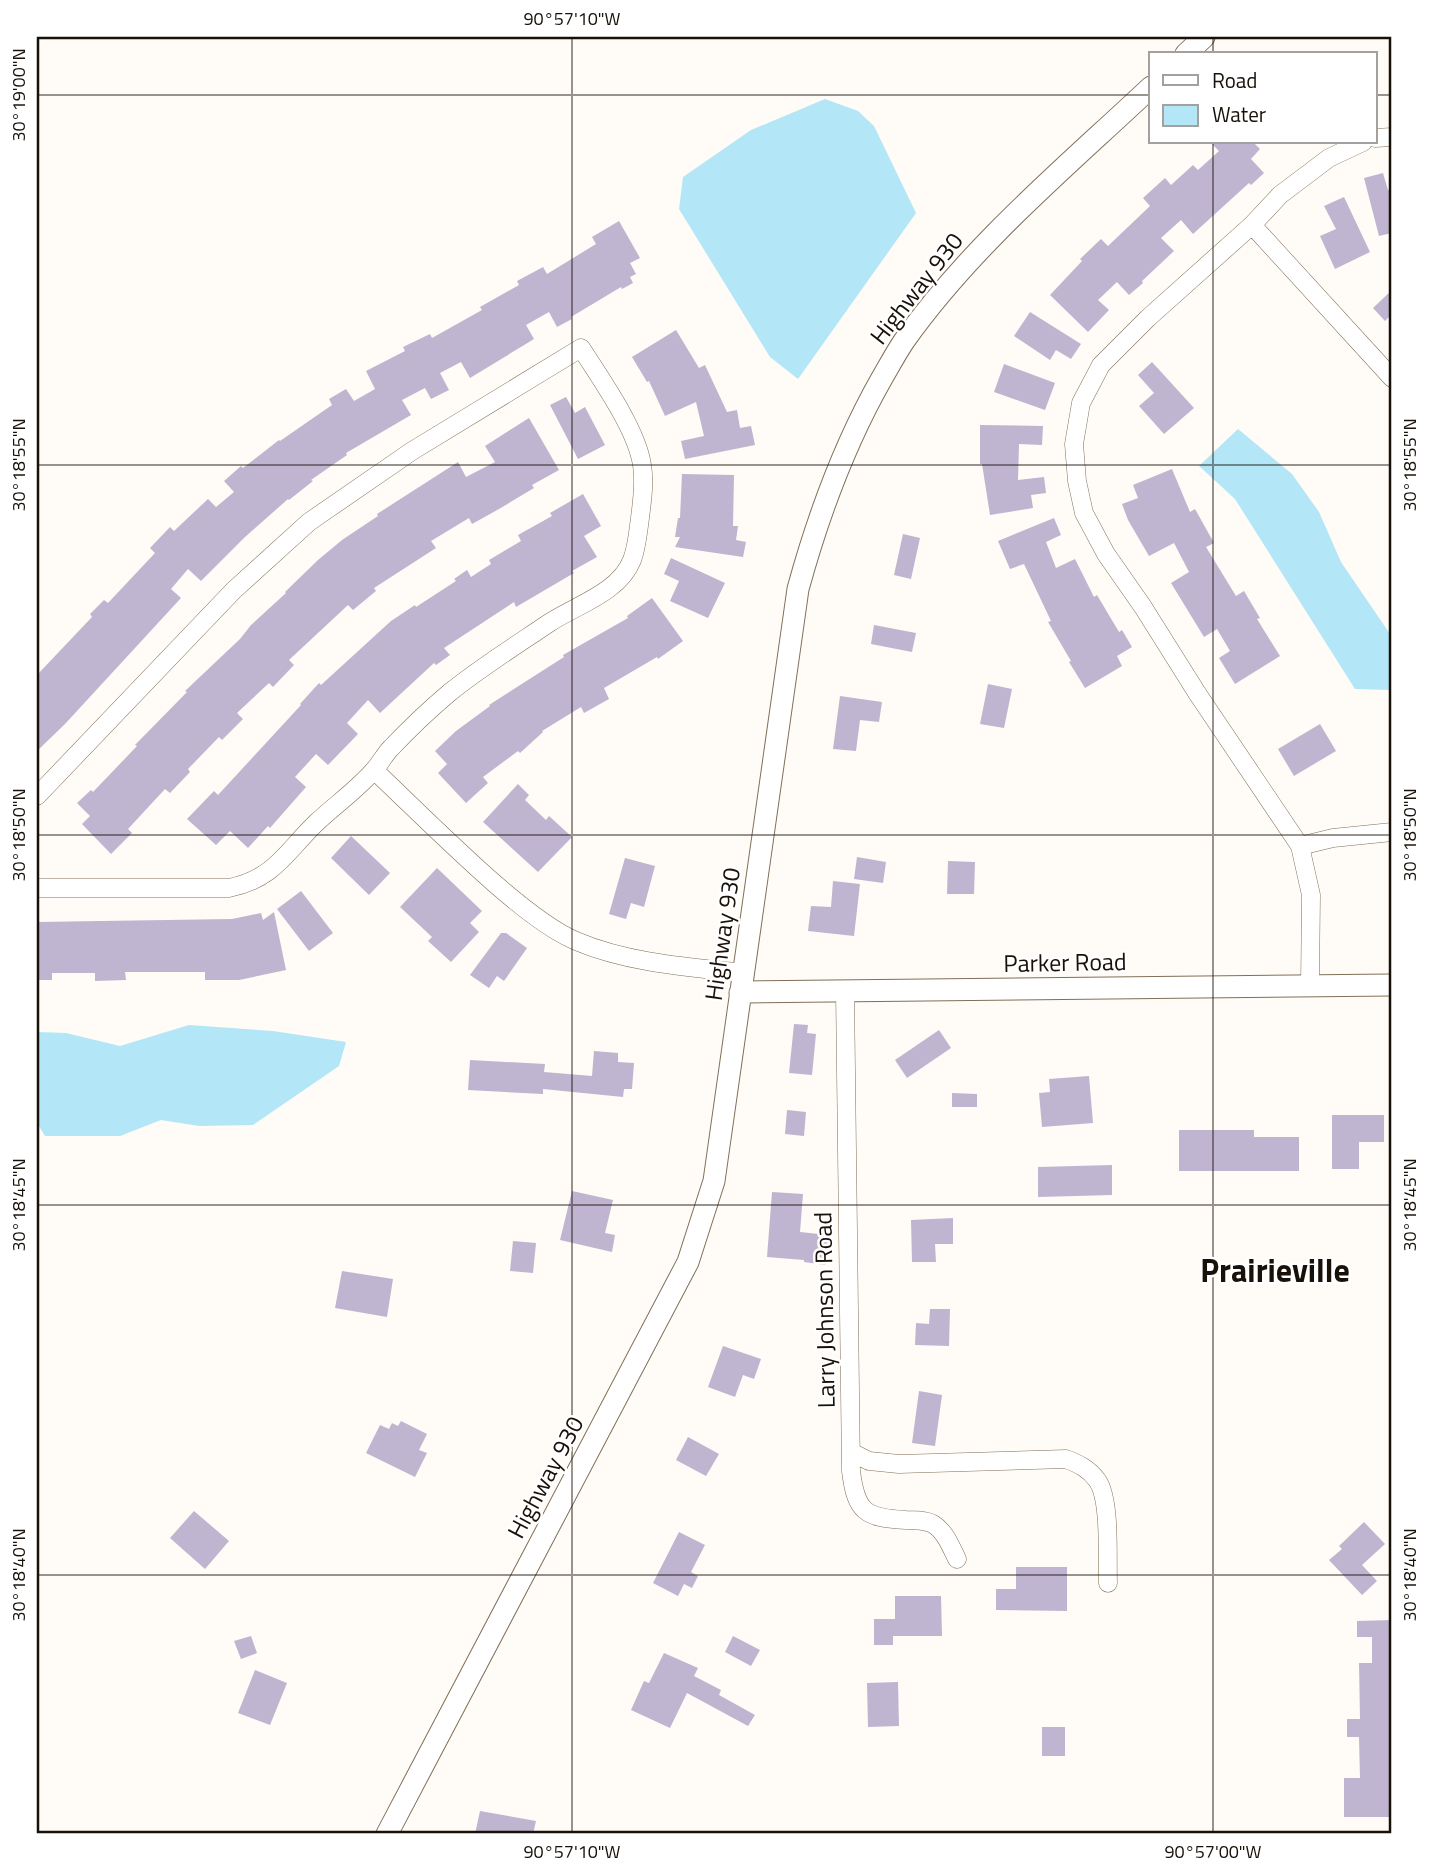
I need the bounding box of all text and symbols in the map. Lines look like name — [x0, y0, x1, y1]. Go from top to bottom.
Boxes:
text: 90°57'10"W — [524, 5, 621, 32]
text: 30°19'00"N — [5, 48, 32, 142]
legend — [1149, 52, 1376, 144]
text: Road — [1212, 64, 1257, 96]
text: Water — [1212, 98, 1266, 130]
street label: Highway 930 — [861, 224, 971, 352]
text: 30°18'55"N — [5, 418, 32, 512]
text: 30°18'55"N — [1396, 418, 1423, 512]
text: 30°18'50"N — [5, 788, 32, 882]
text: 30°18'50"N — [1396, 788, 1423, 882]
street label: Highway 930 — [695, 865, 749, 1003]
street label: Parker Road — [1003, 943, 1127, 981]
text: 30°18'45"N — [5, 1158, 32, 1252]
text: 30°18'45"N — [1396, 1158, 1423, 1252]
street label: Larry Johnson Road — [804, 1212, 844, 1408]
district label: Prairieville — [1200, 1246, 1350, 1294]
street label: Highway 930 — [498, 1409, 592, 1545]
text: 30°18'40"N — [5, 1528, 32, 1622]
text: 30°18'40"N — [1396, 1528, 1423, 1622]
text: 90°57'10"W — [524, 1838, 621, 1865]
text: 90°57'00"W — [1165, 1838, 1262, 1865]

